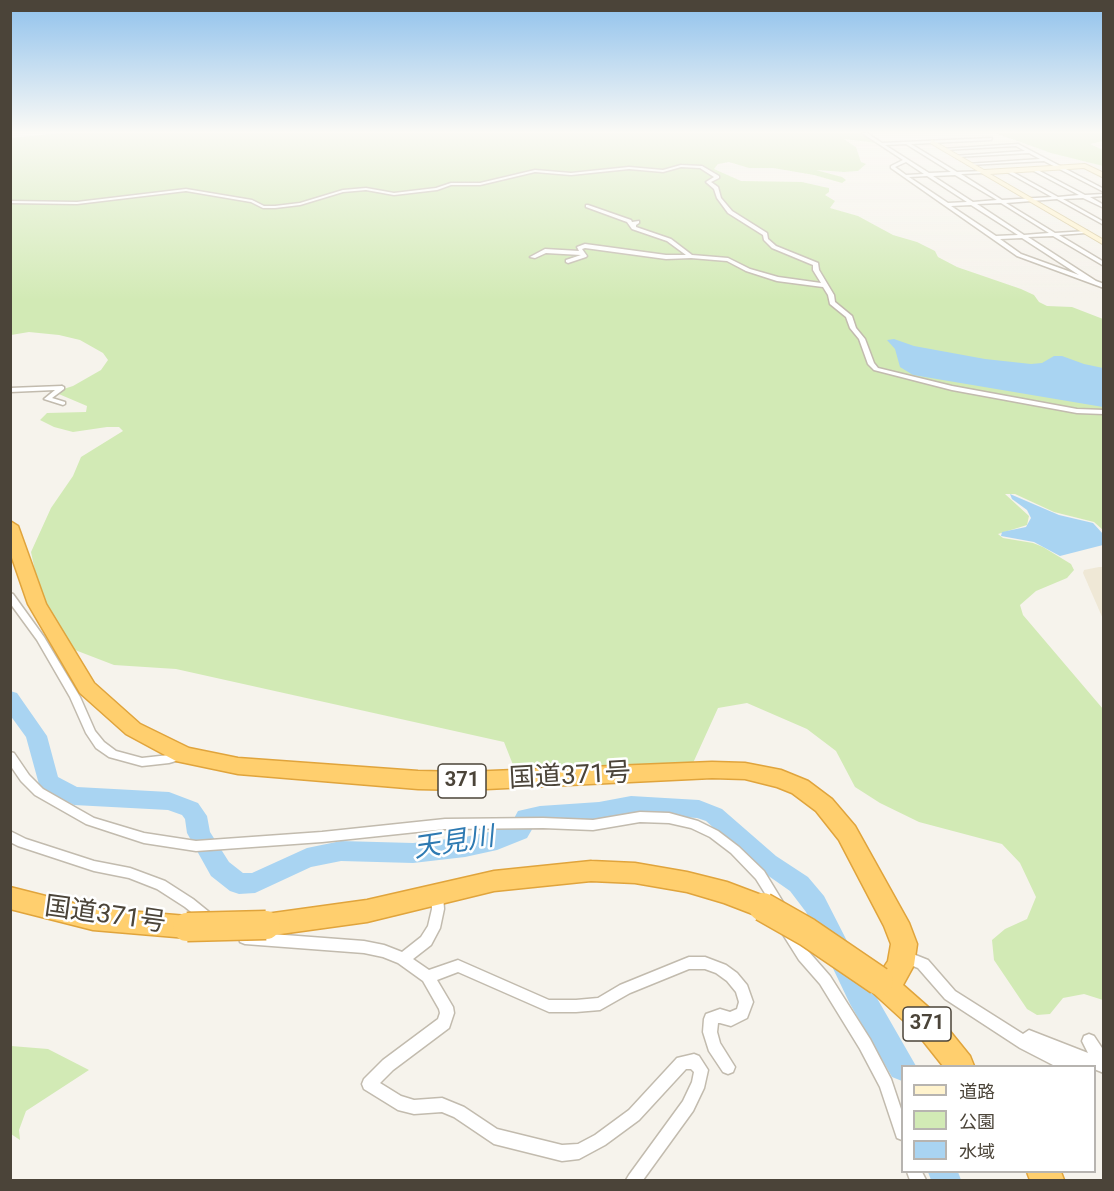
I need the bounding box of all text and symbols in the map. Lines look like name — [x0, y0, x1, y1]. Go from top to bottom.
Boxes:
street label: 国道371号 — [508, 758, 632, 796]
road number: 371 — [438, 764, 486, 798]
water label: 天見川 — [411, 822, 497, 866]
street label: 国道371号 — [43, 892, 167, 940]
road number: 371 — [903, 1007, 951, 1041]
legend — [901, 1065, 1096, 1173]
text: 道路 — [959, 1081, 995, 1102]
text: 公園 — [959, 1111, 995, 1132]
text: 水域 — [959, 1141, 995, 1162]

